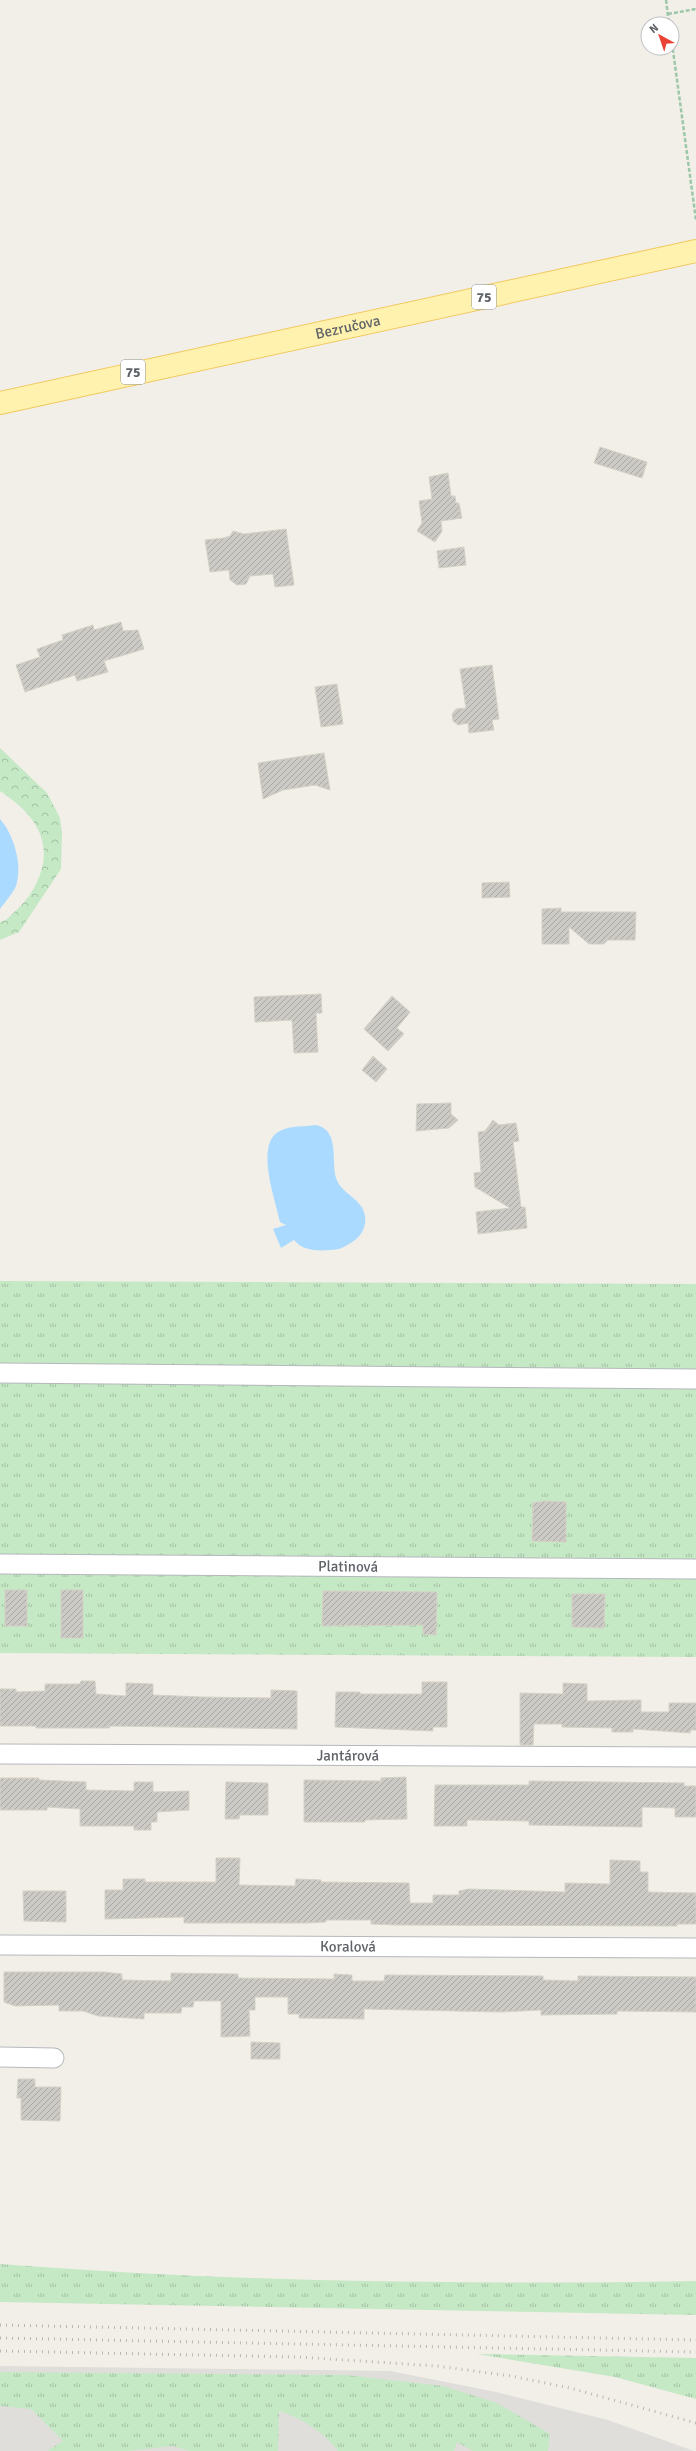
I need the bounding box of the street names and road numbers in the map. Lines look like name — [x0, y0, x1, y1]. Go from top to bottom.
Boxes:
road number: 75 — [472, 285, 496, 309]
street label: Bezručova — [314, 311, 382, 343]
road number: 75 — [121, 360, 145, 384]
street label: Platinová — [318, 1557, 378, 1576]
street label: Jantárová — [317, 1746, 379, 1765]
street label: Koralová — [320, 1937, 376, 1956]

